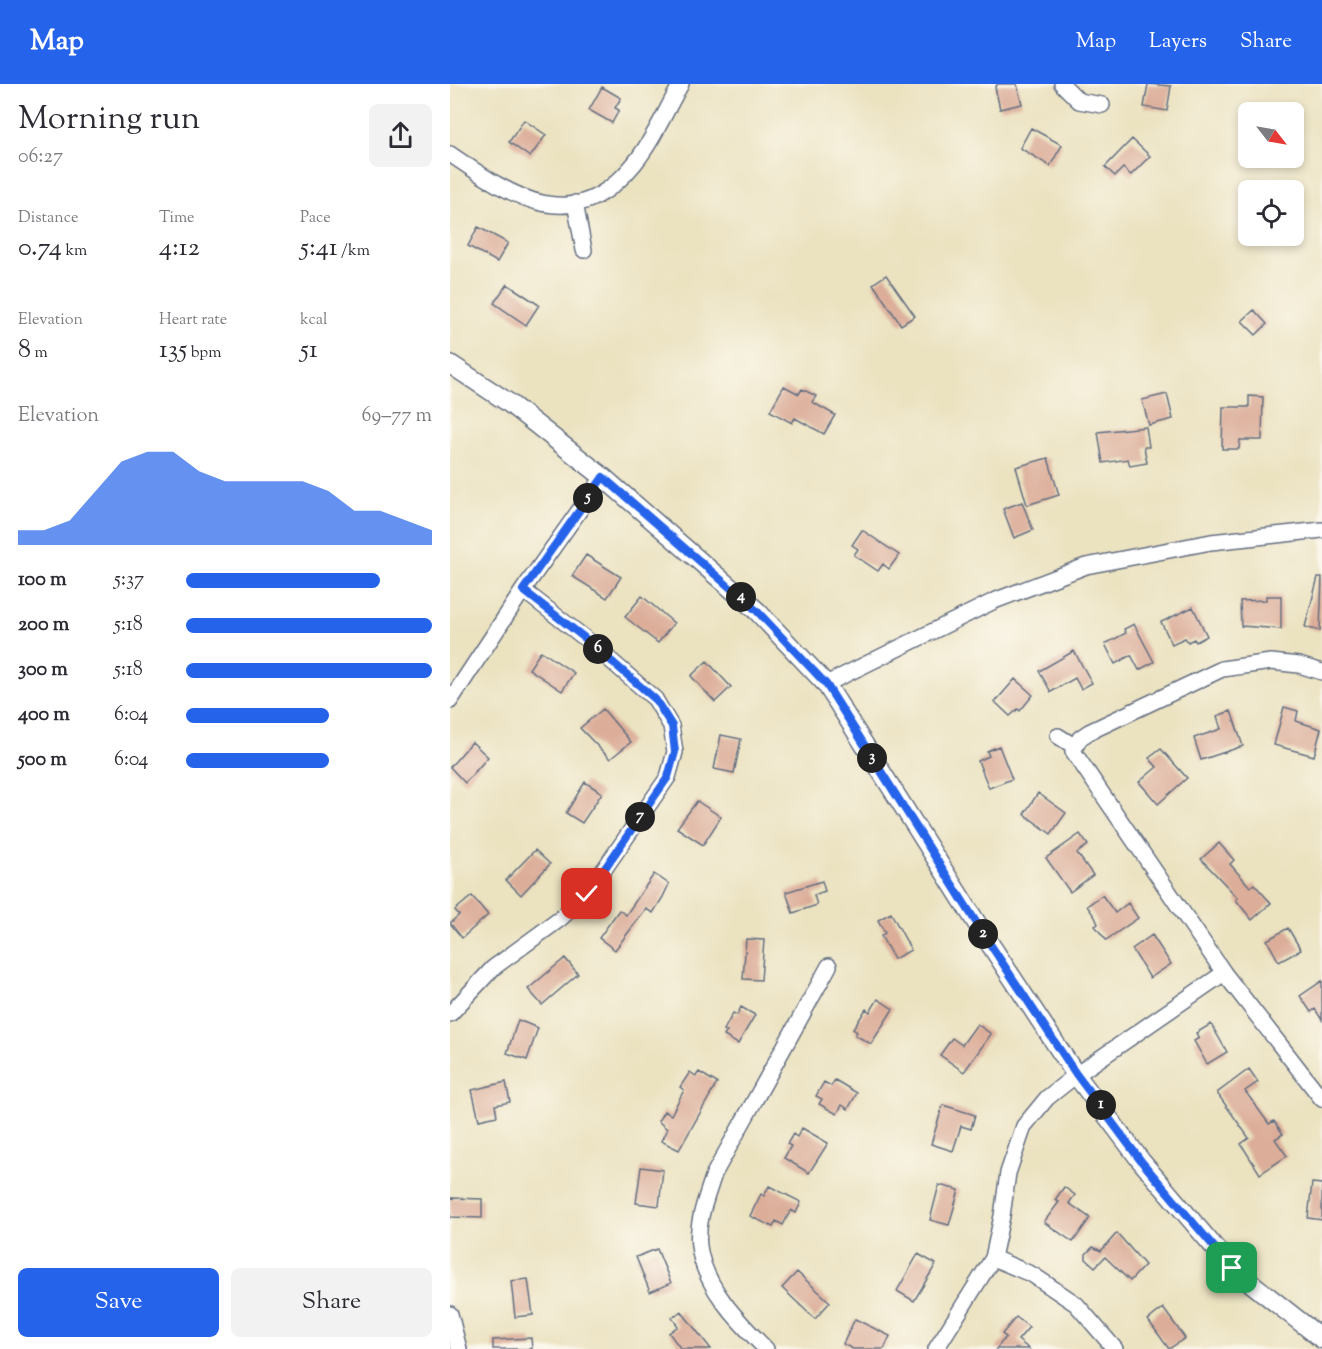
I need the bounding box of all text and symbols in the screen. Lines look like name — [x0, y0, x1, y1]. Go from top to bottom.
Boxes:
text: Map — [30, 22, 84, 62]
text: Map — [1076, 27, 1116, 57]
text: Layers — [1149, 27, 1207, 57]
text: Share — [1240, 27, 1292, 57]
text: Morning run — [18, 96, 200, 144]
north arrow — [1238, 102, 1304, 168]
map controls — [1238, 102, 1304, 246]
button: share — [369, 104, 432, 167]
text: 06:27 — [18, 143, 63, 172]
button: locate — [1238, 180, 1304, 246]
text: Distance — [18, 207, 78, 230]
text: Time — [159, 207, 195, 230]
text: Pace — [300, 207, 331, 230]
text: 0.74 — [18, 230, 62, 267]
text: 4:12 — [159, 230, 200, 267]
text: 5:41 — [300, 230, 338, 267]
text: km — [62, 240, 87, 263]
text: /km — [338, 240, 370, 263]
text: Elevation — [18, 309, 83, 332]
text: Heart rate — [159, 309, 227, 332]
text: kcal — [300, 309, 328, 332]
text: 8 — [18, 332, 31, 369]
text: 135 — [159, 332, 187, 369]
text: 51 — [300, 332, 318, 369]
text: m — [31, 342, 48, 365]
text: bpm — [187, 342, 221, 365]
text: Elevation — [18, 402, 99, 431]
text: 69–77 m — [362, 402, 432, 431]
pin: 5 — [573, 483, 603, 513]
text: 5 — [585, 486, 591, 509]
text: 100 m — [18, 566, 67, 595]
text: 5:37 — [114, 566, 144, 595]
pin: 4 — [726, 582, 756, 612]
text: 4 — [737, 585, 745, 608]
text: 200 m — [18, 611, 69, 640]
text: 5:18 — [114, 611, 143, 640]
pin: 6 — [583, 634, 613, 664]
text: 6 — [594, 637, 602, 660]
text: 300 m — [18, 656, 68, 685]
text: 5:18 — [114, 656, 143, 685]
text: 400 m — [18, 701, 70, 730]
text: 6:04 — [114, 701, 148, 730]
pin: 3 — [857, 743, 887, 773]
text: 500 m — [18, 746, 67, 775]
text: 6:04 — [114, 746, 148, 775]
text: 3 — [869, 746, 875, 769]
pin: 7 — [625, 802, 655, 832]
text: 7 — [636, 805, 644, 828]
pin — [561, 868, 612, 919]
icon: check — [570, 877, 603, 910]
pin: 2 — [968, 919, 998, 949]
text: 2 — [979, 922, 987, 945]
pin: 1 — [1086, 1090, 1116, 1120]
text: 1 — [1098, 1093, 1104, 1116]
pin — [1206, 1242, 1257, 1293]
icon: arrive — [1215, 1251, 1248, 1284]
button: Save — [18, 1268, 219, 1337]
button: Share — [231, 1268, 432, 1337]

